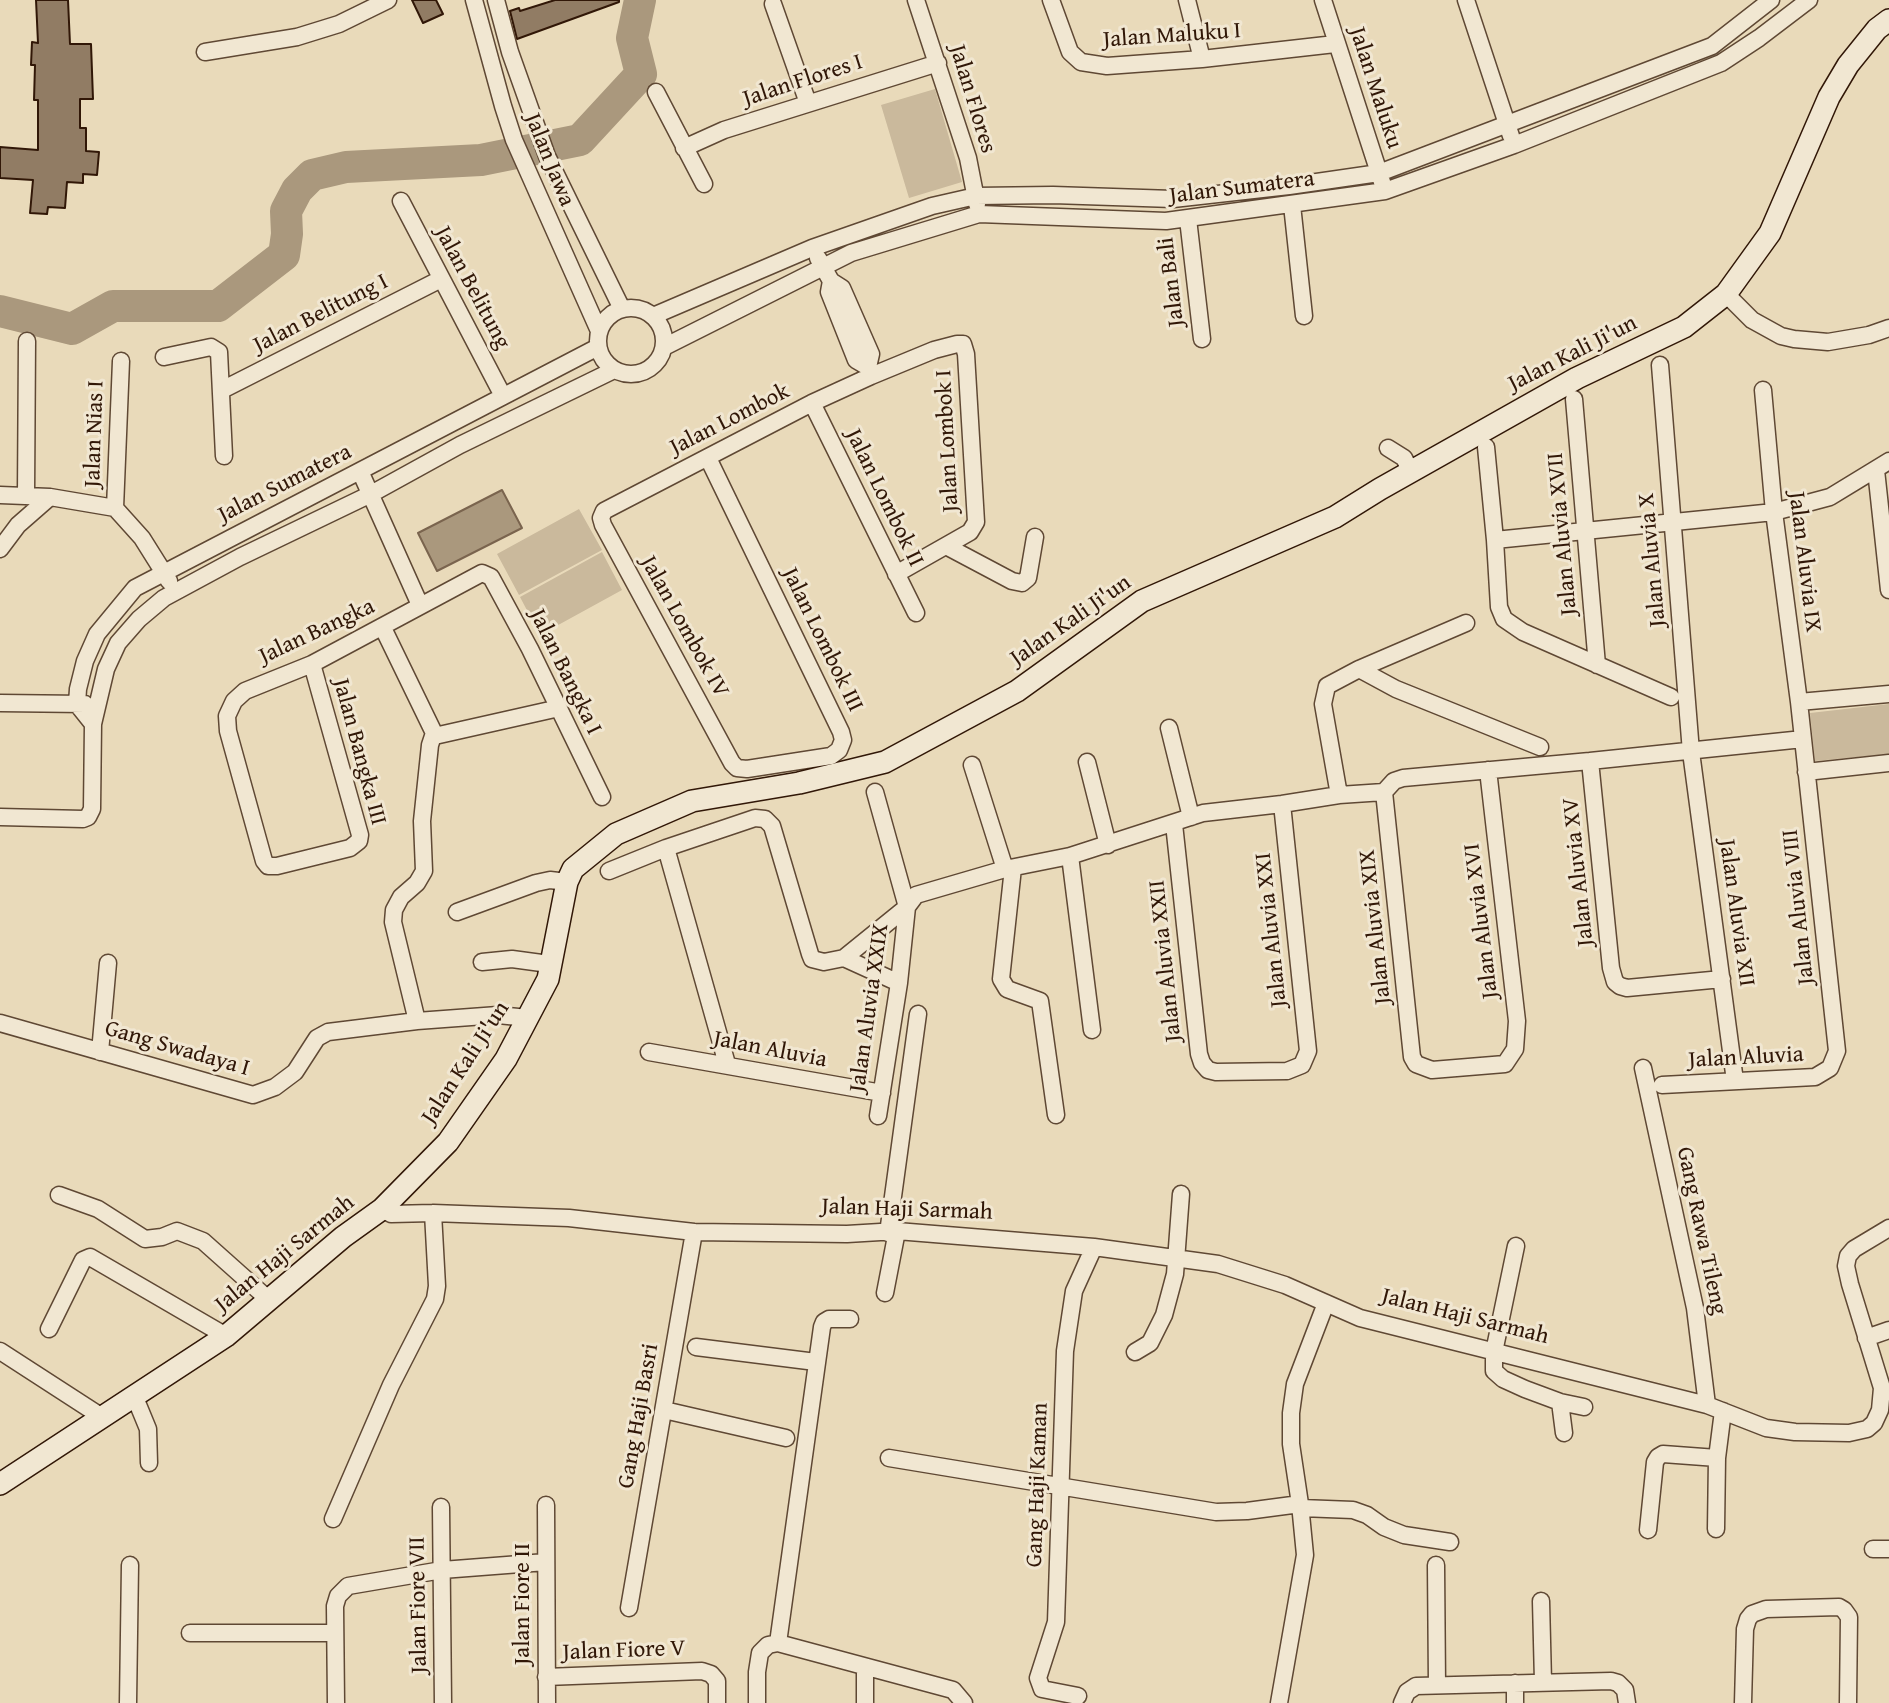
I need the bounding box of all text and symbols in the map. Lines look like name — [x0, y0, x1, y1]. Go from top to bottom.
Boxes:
street label: Jalan Maluku I — [1102, 17, 1242, 55]
street label: Jalan Maluku — [1342, 24, 1408, 152]
street label: Jalan Flores — [942, 41, 1002, 157]
street label: Jalan Flores I — [740, 49, 866, 113]
street label: Jalan Jawa — [518, 109, 580, 211]
street label: Jalan Sumatera — [1168, 165, 1316, 211]
street label: Jalan Belitung — [428, 222, 516, 354]
street label: Jalan Bali — [1153, 236, 1191, 328]
street label: Jalan Belitung I — [249, 268, 393, 360]
street label: Jalan Kali Ji'un — [1504, 310, 1642, 398]
street label: Jalan Lombok I — [930, 369, 966, 513]
street label: Jalan Lombok — [666, 378, 794, 462]
street label: Jalan Nias I — [79, 380, 111, 488]
street label: Jalan Lombok II — [839, 425, 929, 571]
street label: Jalan Sumatera — [214, 439, 356, 529]
street label: Jalan Aluvia XVII — [1542, 451, 1584, 617]
street label: Jalan Aluvia IX — [1782, 490, 1826, 634]
street label: Jalan Aluvia X — [1633, 492, 1673, 628]
street label: Jalan Lombok IV — [634, 551, 734, 703]
street label: Jalan Lombok III — [775, 564, 869, 716]
street label: Jalan Kali Ji'un — [1005, 569, 1137, 673]
street label: Jalan Bangka — [255, 593, 379, 671]
street label: Jalan Bangka I — [523, 605, 607, 739]
street label: Jalan Bangka III — [326, 676, 392, 828]
street label: Jalan Aluvia XV — [1557, 796, 1601, 948]
street label: Jalan Aluvia VIII — [1777, 828, 1821, 986]
street label: Jalan Aluvia XII — [1712, 838, 1760, 988]
street label: Jalan Aluvia XVI — [1459, 842, 1505, 1000]
street label: Jalan Aluvia XIX — [1354, 848, 1398, 1006]
street label: Jalan Aluvia XXI — [1250, 851, 1294, 1009]
street label: Jalan Aluvia XXII — [1144, 879, 1188, 1043]
street label: Jalan Aluvia XXIX — [845, 922, 895, 1094]
street label: Jalan Kali Ji'un — [416, 996, 516, 1130]
street label: Gang Swadaya I — [101, 1015, 253, 1083]
street label: Jalan Aluvia — [711, 1025, 829, 1075]
street label: Jalan Aluvia — [1688, 1041, 1804, 1075]
street label: Gang Rawa Tileng — [1670, 1145, 1732, 1317]
street label: Jalan Haji Sarmah — [210, 1189, 360, 1319]
street label: Jalan Haji Sarmah — [821, 1193, 993, 1227]
street label: Jalan Haji Sarmah — [1379, 1283, 1551, 1351]
street label: Gang Haji Basri — [613, 1341, 665, 1491]
street label: Gang Haji Kaman — [1021, 1402, 1055, 1568]
street label: Jalan Fiore VII — [404, 1536, 434, 1674]
street label: Jalan Fiore II — [509, 1543, 537, 1665]
street label: Jalan Fiore V — [562, 1635, 686, 1667]

